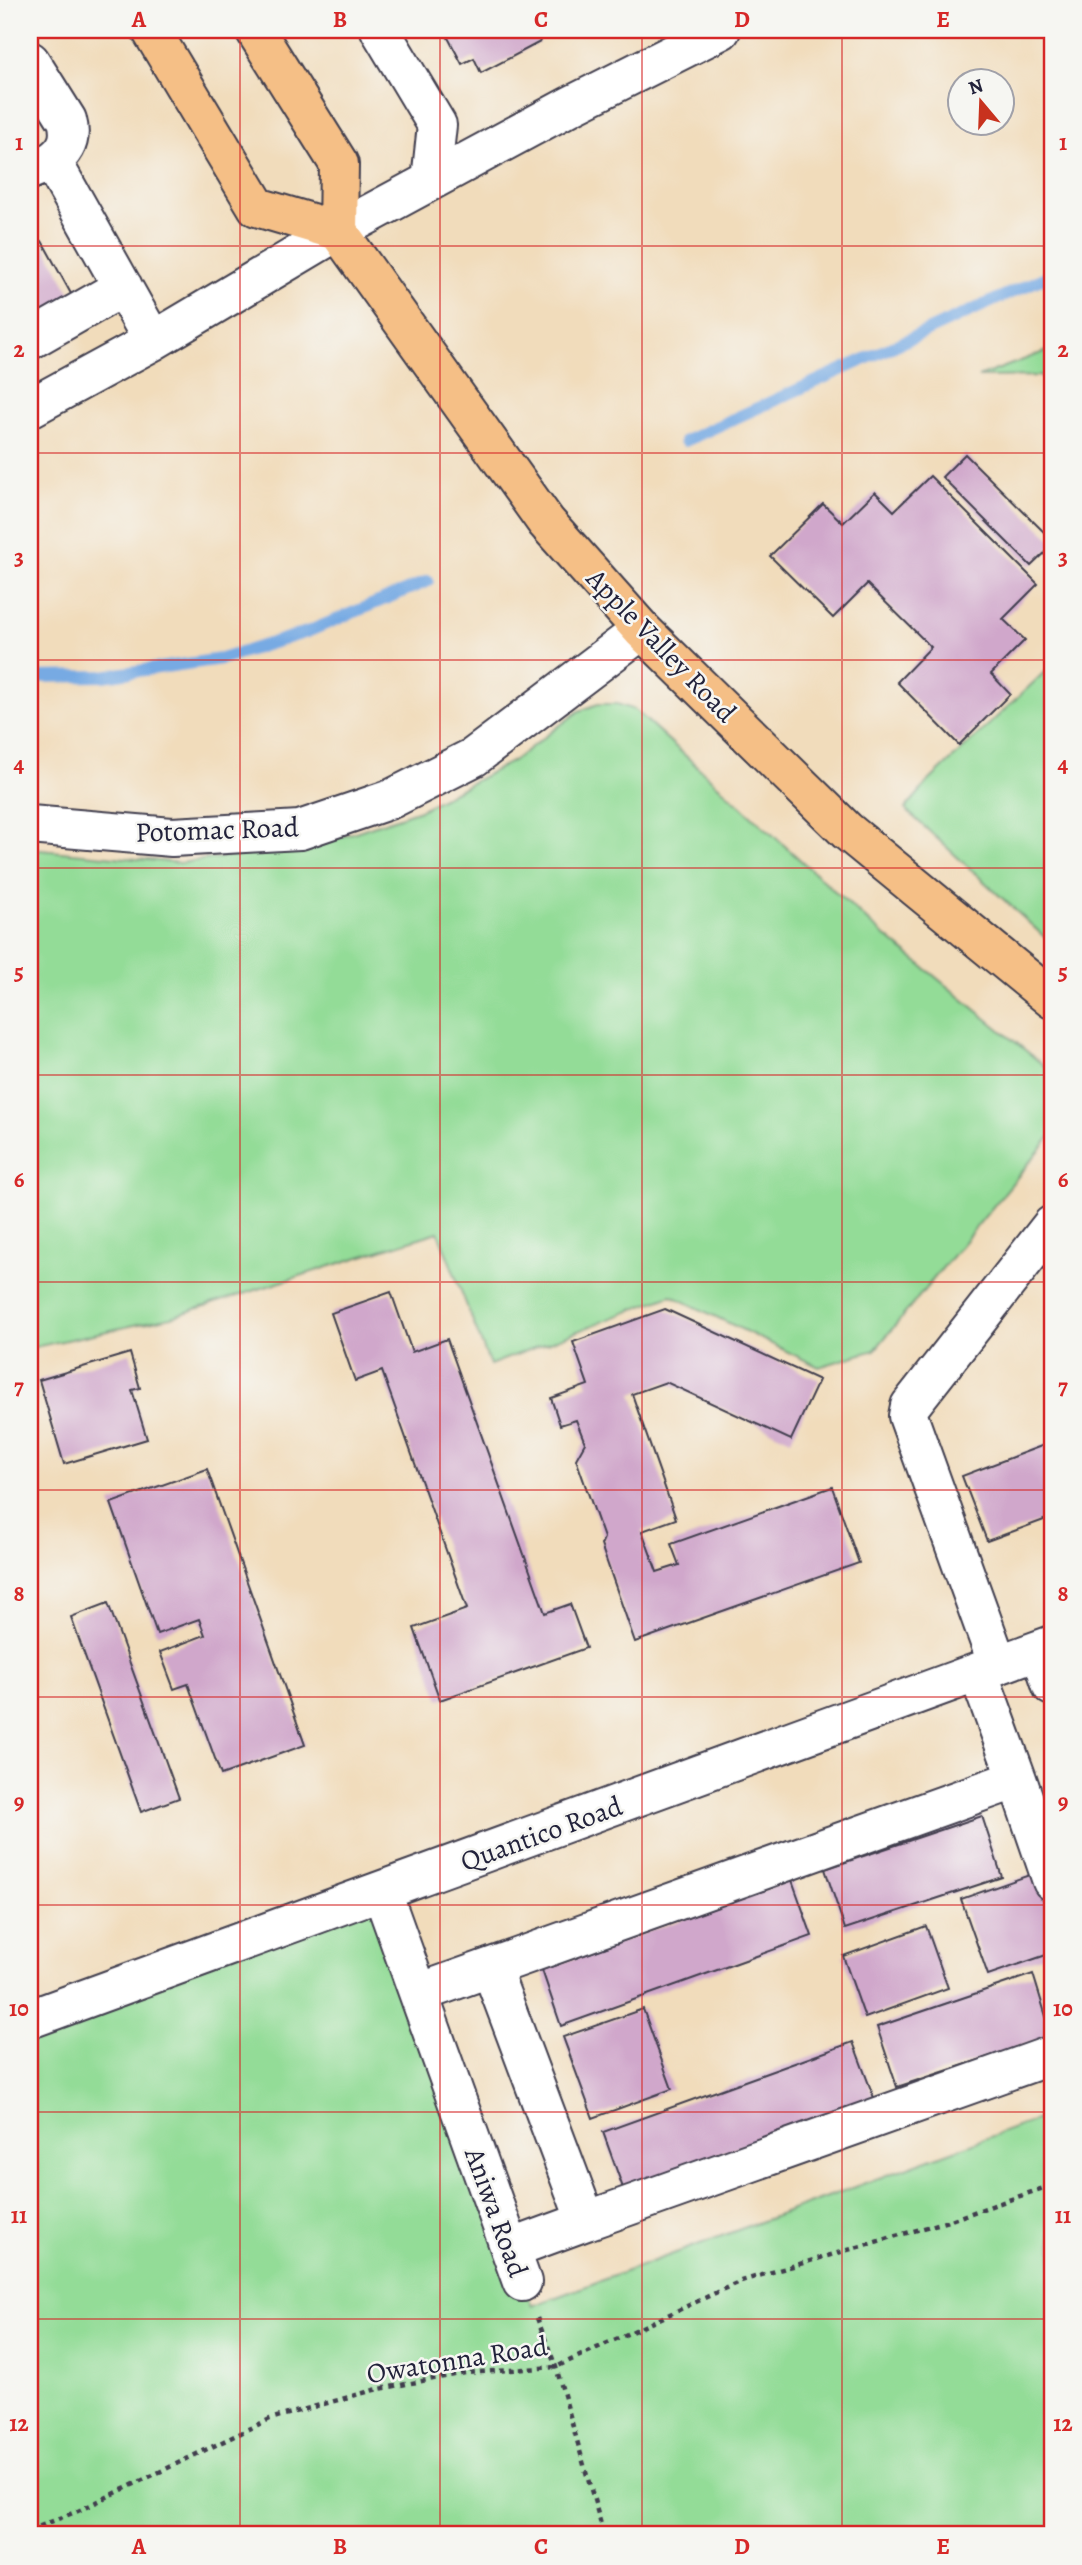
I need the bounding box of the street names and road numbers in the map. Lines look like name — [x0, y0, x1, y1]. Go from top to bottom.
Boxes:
street label: Apple Valley Road — [577, 560, 745, 732]
street label: Potomac Road — [135, 808, 300, 852]
street label: Quantico Road — [455, 1787, 628, 1881]
street label: Aniwa Road — [455, 2141, 537, 2283]
street label: Owatonna Road — [364, 2327, 551, 2393]

